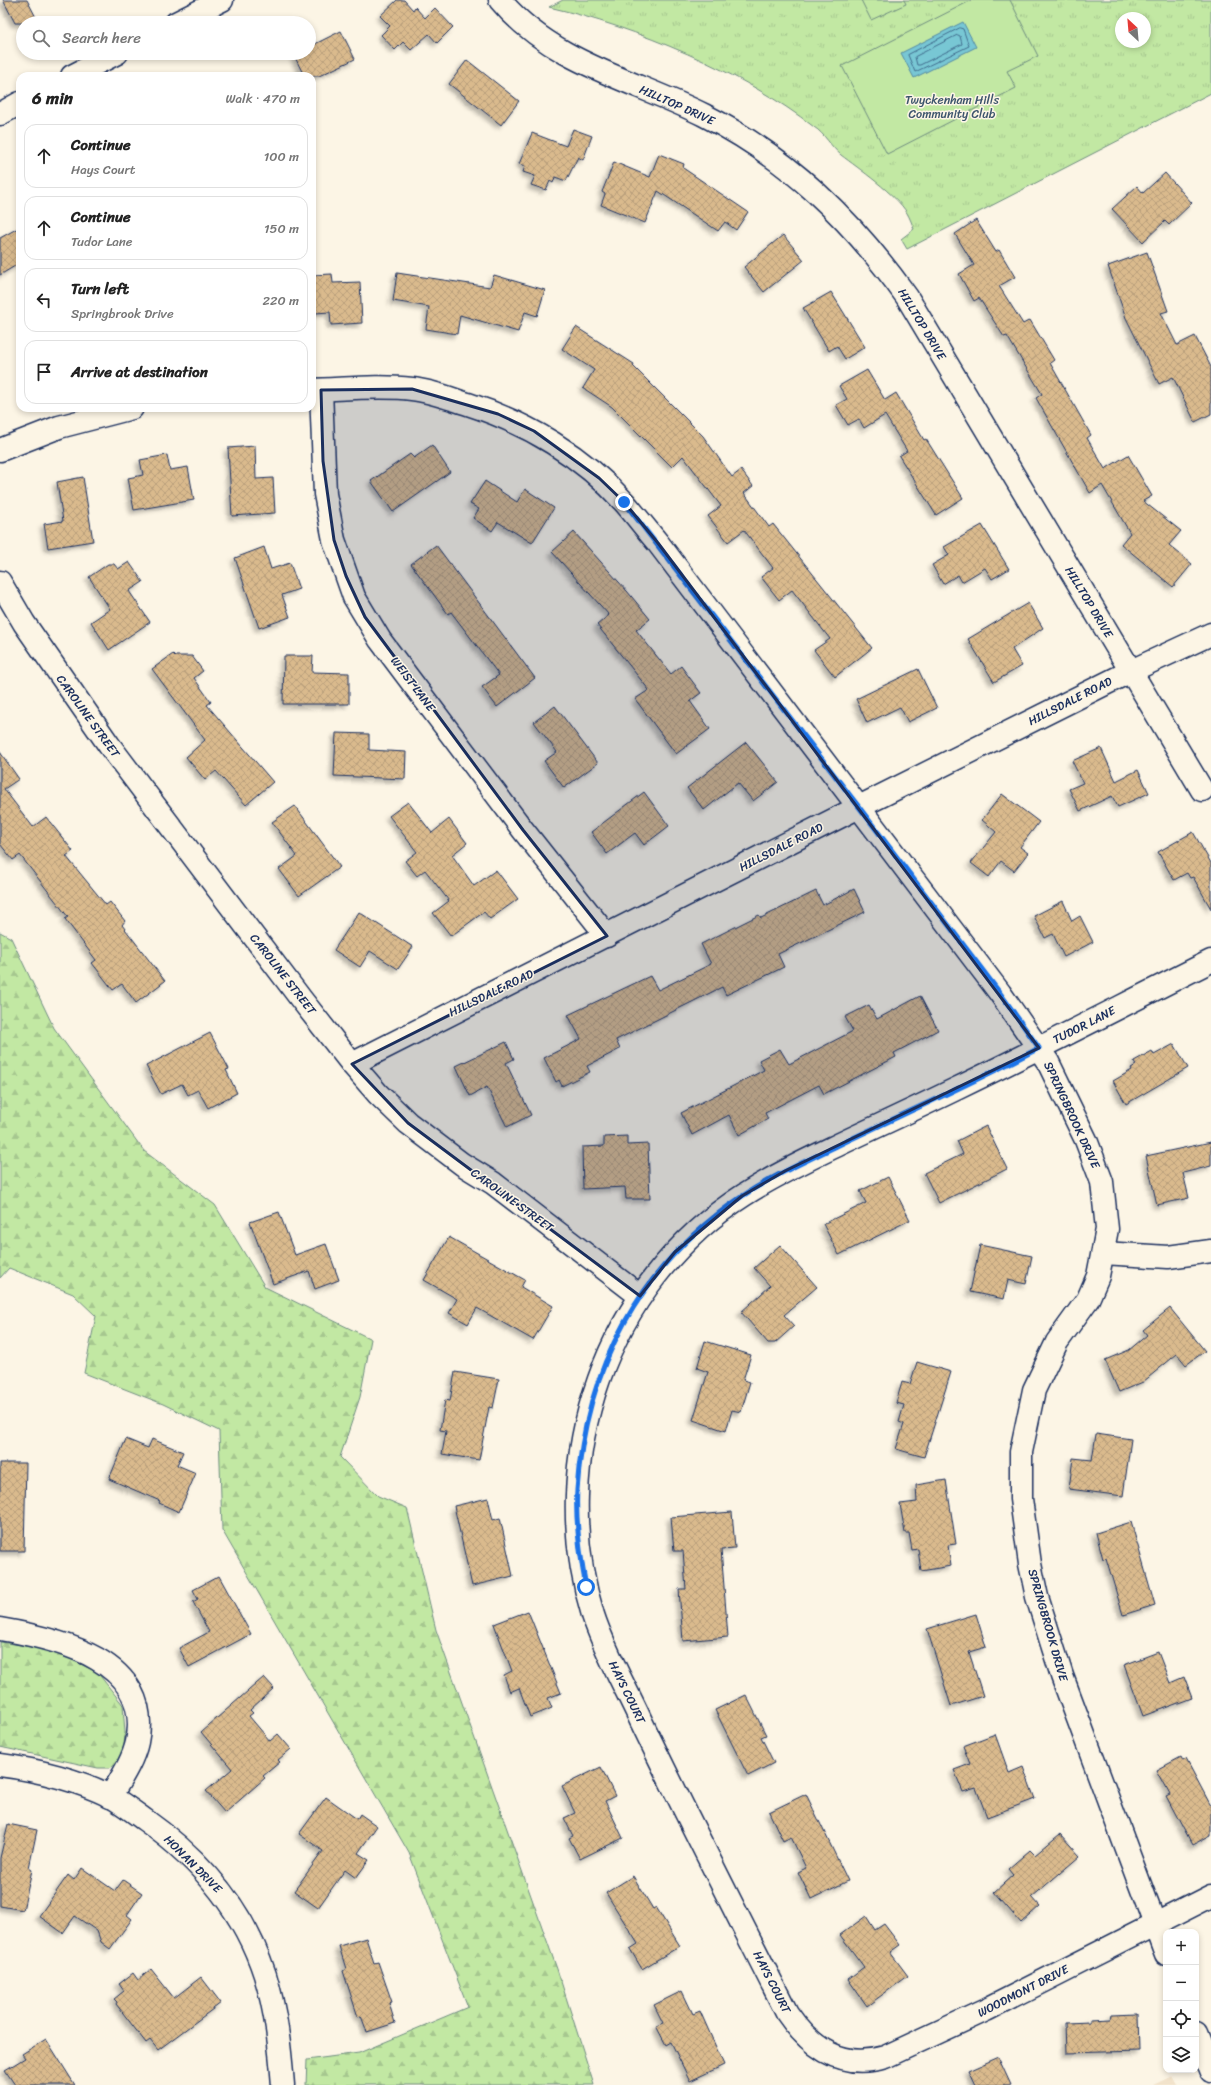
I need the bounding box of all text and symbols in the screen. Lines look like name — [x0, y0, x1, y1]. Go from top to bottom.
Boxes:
north arrow — [1115, 12, 1151, 48]
search box — [16, 16, 316, 60]
text: Search here — [62, 25, 141, 51]
icon: search — [30, 27, 52, 49]
street label: HILLTOP DRIVE — [636, 78, 720, 132]
text: 6 min — [32, 83, 73, 113]
text: Walk · 470 m — [225, 87, 300, 110]
park label: Twyckenham Hills Community Club — [905, 89, 999, 125]
text: Continue — [71, 132, 131, 158]
icon: ahead — [33, 145, 55, 167]
text: 100 m — [264, 145, 299, 168]
text: Hays Court — [71, 158, 136, 181]
text: Continue — [71, 204, 131, 230]
icon: ahead — [33, 217, 55, 239]
text: 150 m — [264, 217, 299, 240]
text: Tudor Lane — [71, 230, 132, 253]
text: Turn left — [71, 276, 129, 302]
street label: HILLTOP DRIVE — [892, 284, 953, 365]
icon: left — [33, 289, 55, 311]
text: 220 m — [262, 289, 299, 312]
text: Springbrook Drive — [71, 302, 174, 325]
text: Arrive at destination — [71, 359, 208, 385]
icon: arrive — [33, 361, 55, 383]
route end — [615, 493, 633, 511]
street label: HILLTOP DRIVE — [1059, 562, 1120, 643]
street label: WEIST LANE — [385, 652, 442, 718]
street label: CAROLINE STREET — [50, 670, 126, 763]
street label: HILLSDALE ROAD — [1024, 670, 1117, 732]
street label: HILLSDALE ROAD — [735, 816, 828, 878]
street label: CAROLINE STREET — [244, 929, 322, 1020]
street label: HILLSDALE ROAD — [445, 963, 538, 1023]
street label: TUDOR LANE — [1049, 999, 1121, 1050]
street label: SPRINGBROOK DRIVE — [1037, 1058, 1107, 1174]
street label: CAROLINE STREET — [466, 1162, 559, 1238]
street label: SPRINGBROOK DRIVE — [1021, 1566, 1075, 1685]
route start — [577, 1578, 595, 1596]
street label: HAYS COURT — [602, 1657, 652, 1728]
street label: HONAN DRIVE — [158, 1829, 229, 1900]
map controls — [1163, 1929, 1199, 2073]
button: + — [1163, 1929, 1199, 1965]
street label: HAYS COURT — [747, 1947, 798, 2018]
street label: WOODMONT DRIVE — [973, 1958, 1074, 2024]
button: − — [1163, 1965, 1199, 2001]
button: locate — [1163, 2001, 1199, 2037]
button: layers — [1163, 2037, 1199, 2073]

